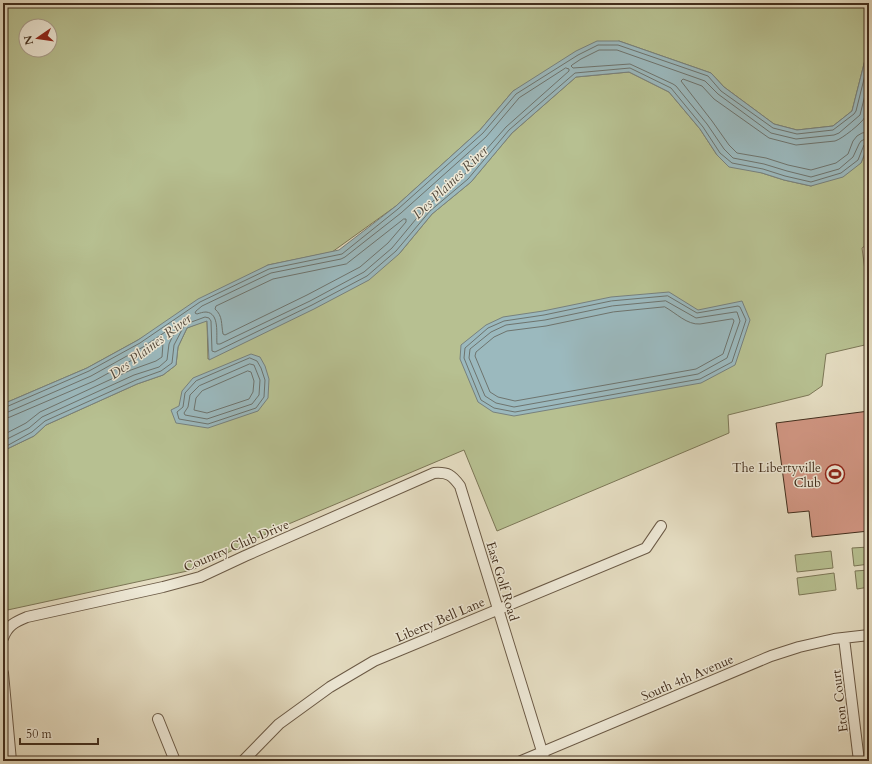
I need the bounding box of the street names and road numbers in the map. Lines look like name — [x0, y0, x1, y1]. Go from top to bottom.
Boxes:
street label: Country Club Drive — [181, 516, 292, 576]
street label: East Golf Road — [481, 539, 523, 623]
street label: Liberty Bell Lane — [393, 593, 488, 647]
street label: South 4th Avenue — [638, 650, 737, 706]
street label: Eton Court — [827, 669, 853, 733]

